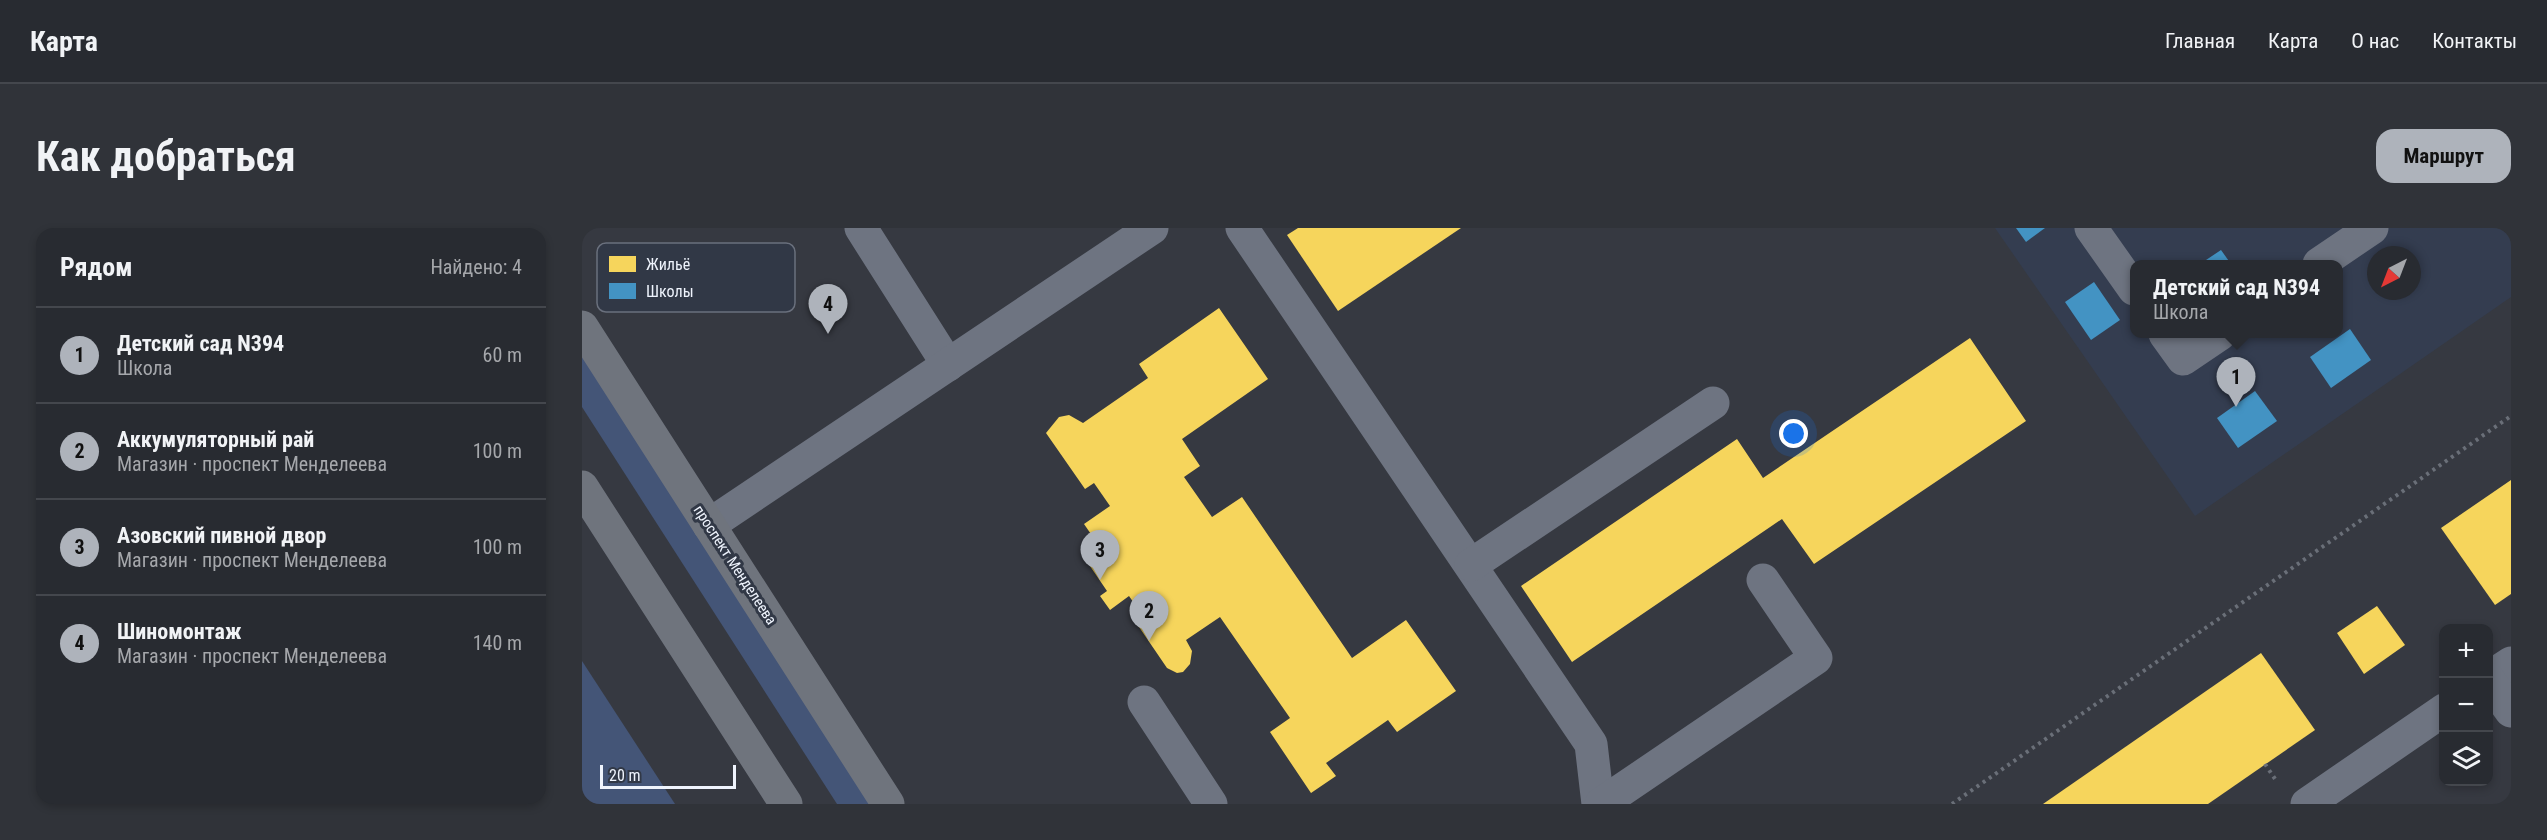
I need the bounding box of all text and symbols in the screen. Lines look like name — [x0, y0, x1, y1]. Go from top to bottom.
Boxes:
text: Карта — [30, 25, 98, 58]
text: Главная — [2165, 29, 2235, 53]
text: Карта — [2268, 29, 2318, 53]
text: О нас — [2351, 29, 2399, 53]
text: Контакты — [2432, 29, 2517, 53]
button: Маршрут — [2376, 129, 2511, 183]
text: Как добраться — [36, 132, 296, 181]
legend — [597, 243, 795, 312]
north arrow — [2367, 246, 2421, 300]
text: Рядом — [60, 252, 132, 282]
text: Найдено: 4 — [430, 255, 522, 279]
text: Жильё — [646, 255, 690, 274]
popup — [2130, 260, 2343, 338]
text: Детский сад N394 — [2153, 275, 2320, 300]
text: Школы — [646, 282, 694, 301]
pin: 4 — [808, 285, 848, 334]
text: Школа — [2153, 300, 2208, 324]
text: Детский сад N394 — [117, 331, 284, 356]
text: 1 — [74, 343, 85, 367]
text: 60 m — [483, 343, 522, 367]
text: Школа — [117, 356, 172, 380]
pin: 1 — [2216, 358, 2256, 407]
your location — [1779, 419, 1808, 448]
text: Аккумуляторный рай — [117, 427, 314, 452]
text: 2 — [74, 439, 85, 463]
text: 100 m — [473, 439, 522, 463]
text: Магазин · проспект Менделеева — [117, 452, 387, 476]
street label: проспект Менделеева — [690, 502, 780, 628]
text: Азовский пивной двор — [117, 523, 326, 548]
pin: 3 — [1080, 530, 1120, 580]
text: 3 — [74, 535, 85, 559]
text: 100 m — [473, 535, 522, 559]
text: Магазин · проспект Менделеева — [117, 548, 387, 572]
pin: 2 — [1130, 592, 1168, 641]
text: Шиномонтаж — [117, 619, 241, 644]
map controls — [2439, 624, 2493, 786]
button: + — [2439, 624, 2493, 678]
text: 4 — [74, 631, 85, 655]
text: 140 m — [473, 631, 522, 655]
text: Магазин · проспект Менделеева — [117, 644, 387, 668]
button: − — [2439, 678, 2493, 732]
button: layers — [2439, 732, 2493, 786]
scale bar — [600, 762, 736, 790]
text: 20 m — [609, 766, 641, 785]

